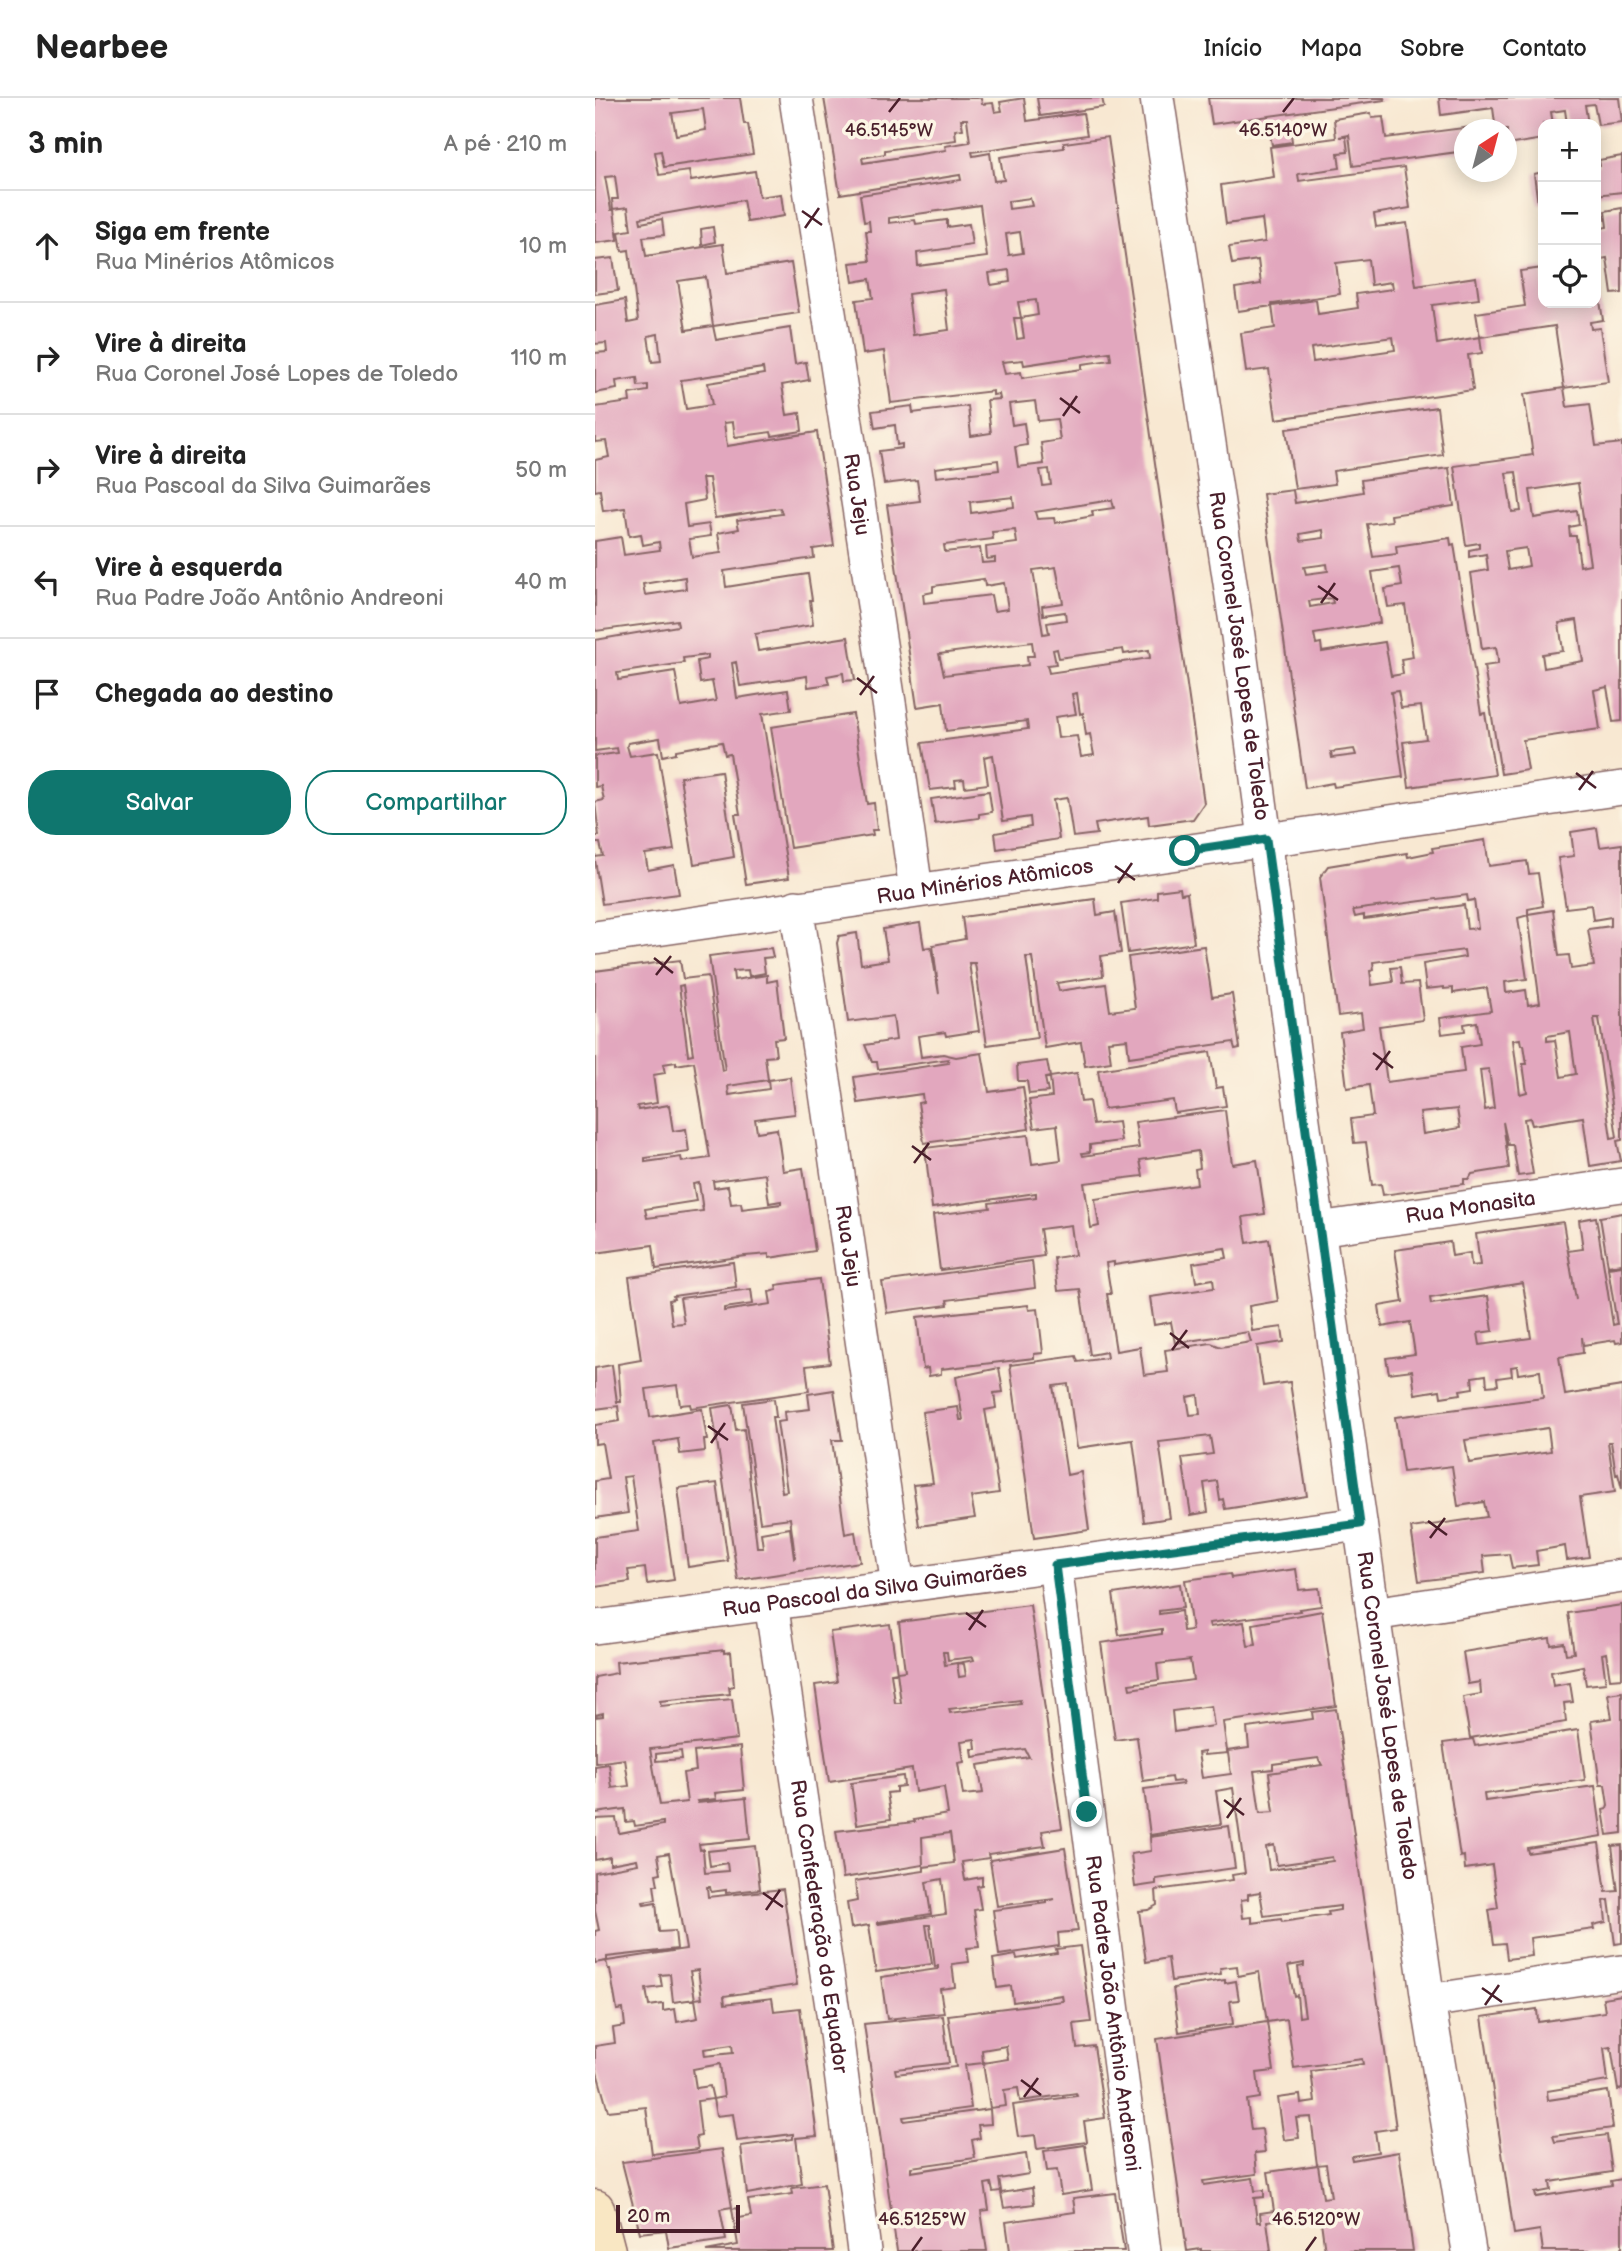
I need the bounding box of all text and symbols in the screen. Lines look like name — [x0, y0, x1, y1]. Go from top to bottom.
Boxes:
text: Nearbee — [35, 28, 168, 68]
text: Início — [1204, 34, 1262, 63]
text: Mapa — [1300, 34, 1362, 63]
text: Sobre — [1400, 34, 1464, 63]
text: Contato — [1502, 34, 1587, 63]
north arrow — [1454, 119, 1517, 182]
map controls — [1538, 119, 1601, 308]
button: + — [1538, 119, 1601, 182]
text: 46.5145°W — [845, 120, 934, 141]
text: 46.5140°W — [1238, 120, 1328, 141]
text: 3 min — [28, 126, 103, 162]
text: A pé · 210 m — [444, 130, 567, 158]
button: − — [1538, 182, 1601, 245]
text: Siga em frente — [95, 217, 270, 248]
icon: ahead — [28, 227, 66, 265]
text: 10 m — [519, 232, 567, 260]
button: locate — [1538, 245, 1601, 308]
text: Rua Minérios Atômicos — [95, 248, 334, 276]
text: Vire à direita — [95, 329, 247, 360]
icon: right — [28, 339, 66, 377]
text: 110 m — [510, 344, 567, 372]
text: Rua Coronel José Lopes de Toledo — [95, 360, 458, 388]
text: Vire à direita — [95, 441, 247, 472]
icon: right — [28, 451, 66, 489]
street label: Rua Jeju — [838, 452, 876, 537]
text: 50 m — [515, 456, 567, 484]
text: Rua Pascoal da Silva Guimarães — [95, 472, 431, 500]
street label: Rua Coronel José Lopes de Toledo — [1204, 490, 1275, 822]
text: Vire à esquerda — [95, 553, 283, 584]
icon: left — [28, 563, 66, 601]
text: 40 m — [514, 568, 567, 596]
text: Rua Padre João Antônio Andreoni — [95, 584, 444, 612]
icon: arrive — [28, 675, 66, 713]
text: Chegada ao destino — [95, 679, 333, 710]
button: Salvar — [28, 770, 291, 835]
button: Compartilhar — [305, 770, 567, 835]
route start — [1169, 835, 1200, 866]
street label: Rua Minérios Atômicos — [875, 853, 1095, 909]
street label: Rua Monasita — [1404, 1185, 1537, 1229]
street label: Rua Jeju — [830, 1203, 867, 1289]
street label: Rua Coronel José Lopes de Toledo — [1352, 1550, 1423, 1882]
street label: Rua Pascoal da Silva Guimarães — [721, 1557, 1028, 1622]
street label: Rua Confederação do Equador — [785, 1778, 854, 2075]
route end — [1071, 1796, 1102, 1827]
street label: Rua Padre João Antônio Andreoni — [1080, 1854, 1146, 2173]
scale bar — [616, 2202, 740, 2234]
text: 20 m — [627, 2205, 670, 2228]
text: 46.5125°W — [878, 2209, 967, 2230]
text: 46.5120°W — [1272, 2209, 1361, 2230]

